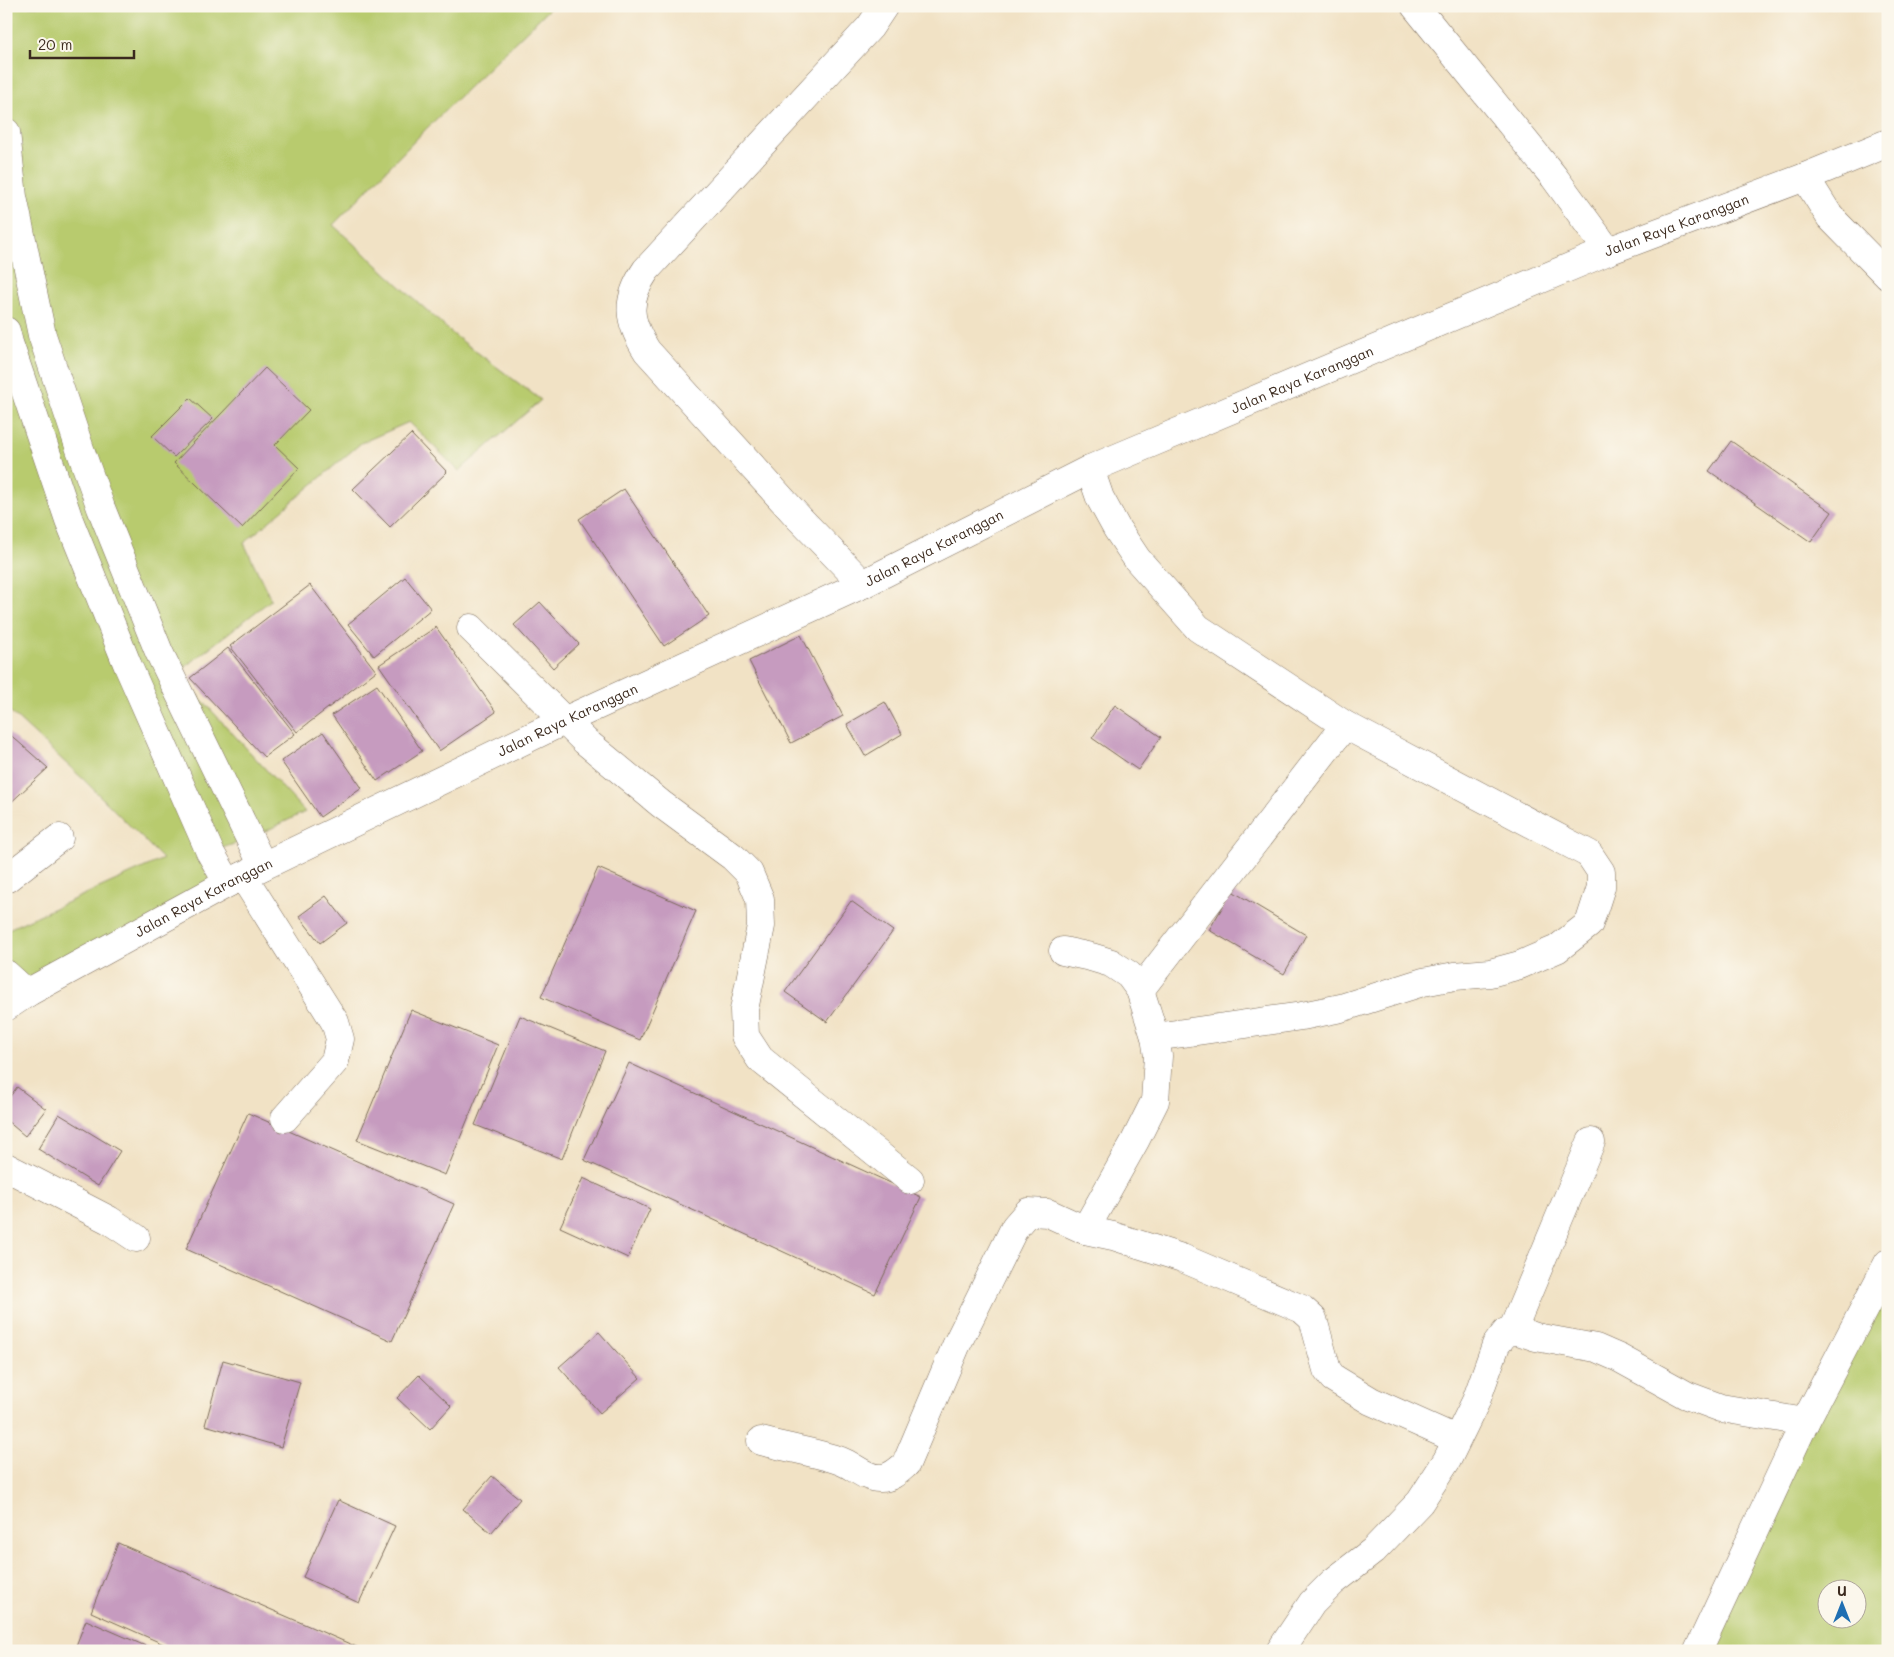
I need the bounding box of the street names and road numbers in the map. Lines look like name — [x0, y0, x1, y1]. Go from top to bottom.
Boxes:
street label: Jalan Raya Karanggan — [1602, 189, 1751, 261]
street label: Jalan Raya Karanggan — [1228, 341, 1376, 418]
street label: Jalan Raya Karanggan — [861, 505, 1006, 591]
street label: Jalan Raya Karanggan — [494, 679, 640, 761]
street label: Jalan Raya Karanggan — [131, 853, 275, 941]

